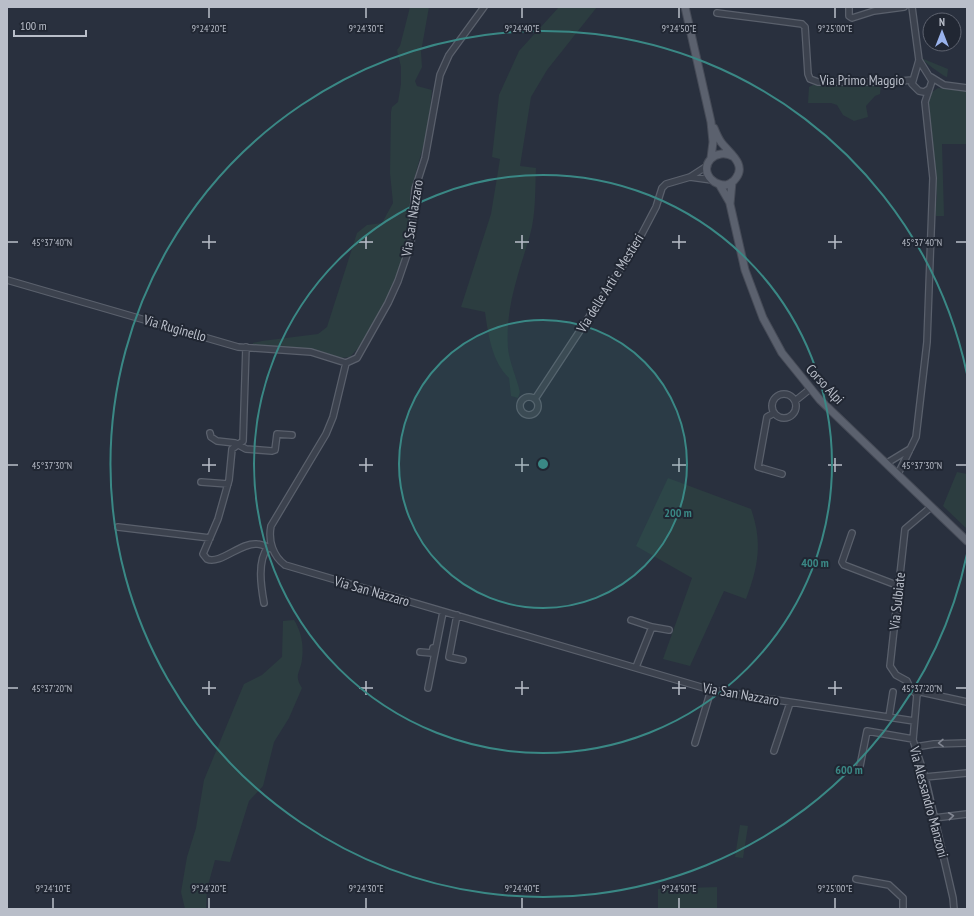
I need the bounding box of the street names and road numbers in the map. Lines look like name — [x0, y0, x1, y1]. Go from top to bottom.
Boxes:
street label: Via Primo Maggio — [819, 71, 904, 89]
street label: Via San Nazzaro — [397, 178, 427, 259]
street label: Via delle Arti e Mestieri — [572, 230, 648, 337]
street label: Via Ruginello — [141, 310, 208, 346]
street label: Corso Alpi — [802, 360, 848, 408]
street label: Via San Nazzaro — [331, 571, 412, 610]
street label: Via Sulbiate — [885, 571, 909, 632]
street label: Via San Nazzaro — [700, 678, 781, 710]
street label: Via Alessandro Manzoni — [905, 744, 952, 860]

